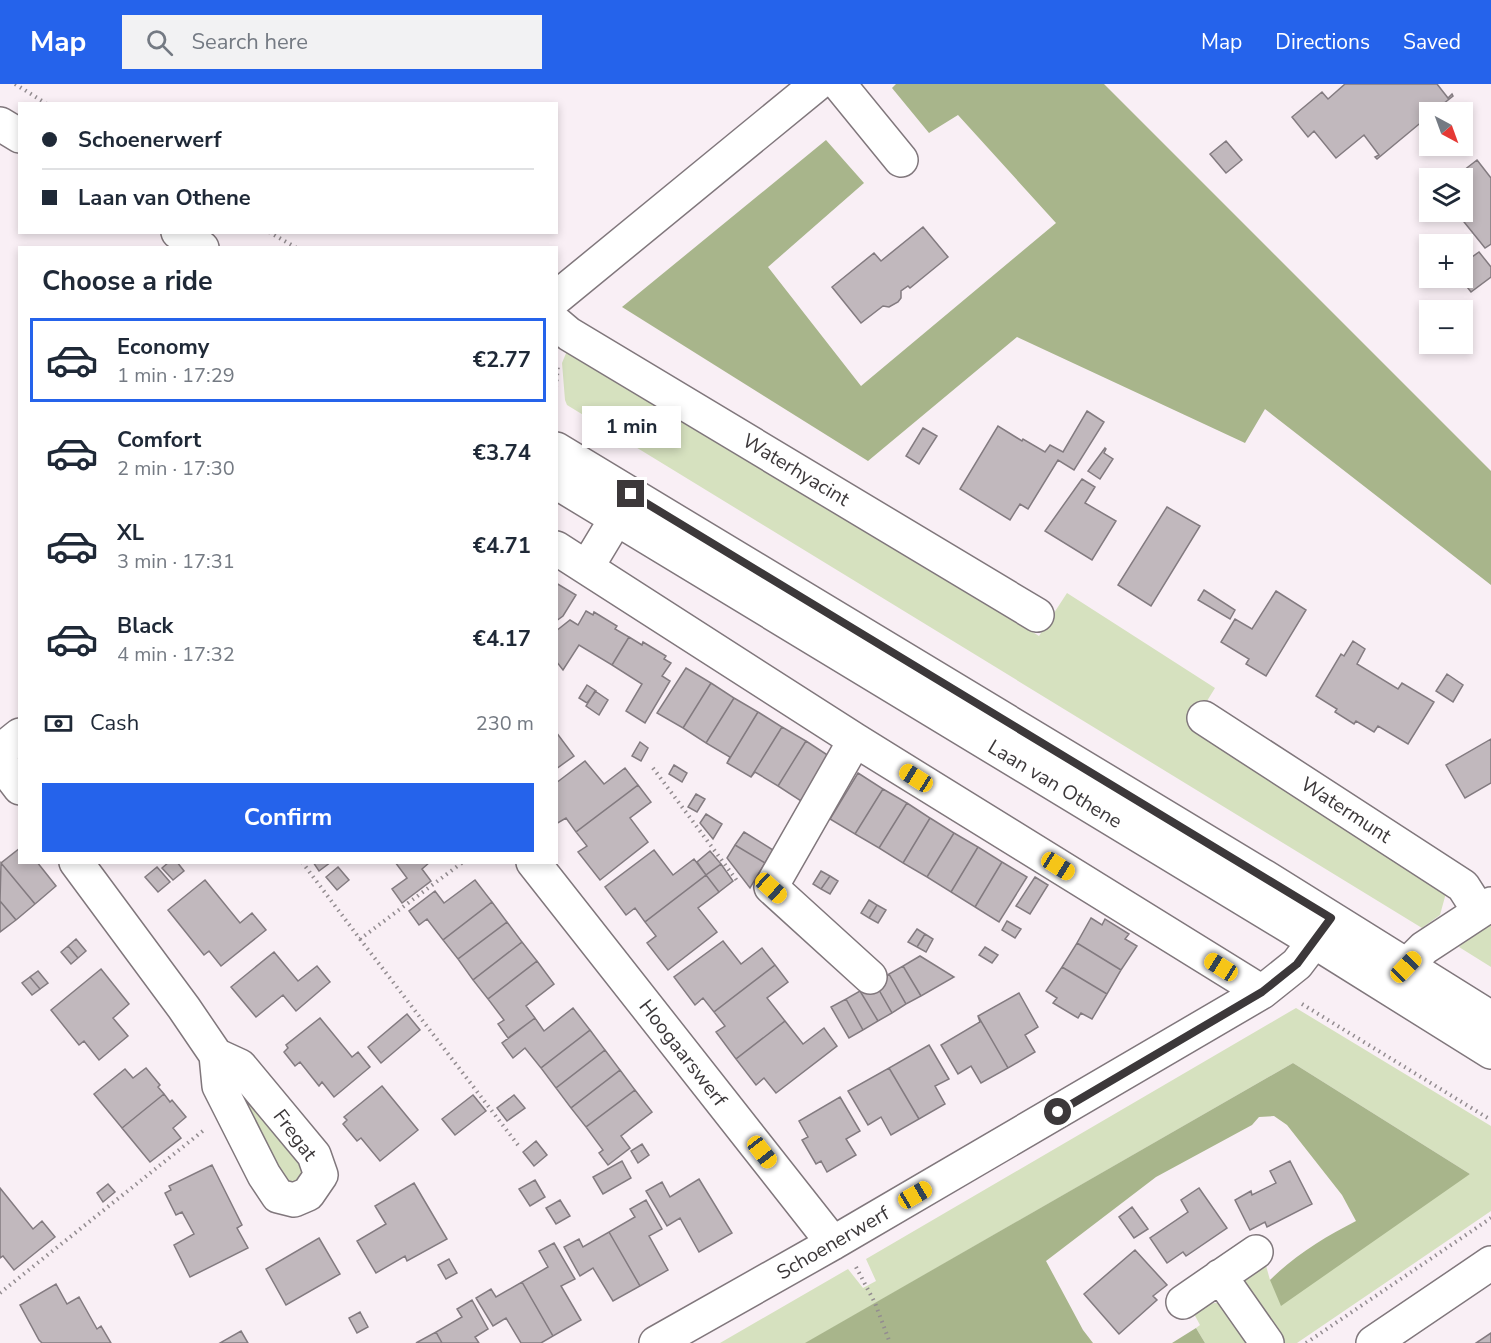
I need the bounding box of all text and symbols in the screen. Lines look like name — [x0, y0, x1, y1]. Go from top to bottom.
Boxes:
search box — [122, 15, 542, 69]
text: Map — [30, 23, 86, 61]
icon: search — [143, 26, 176, 59]
text: Search here — [191, 27, 308, 57]
text: Map — [1201, 28, 1242, 56]
text: Directions — [1275, 28, 1370, 56]
text: Saved — [1403, 28, 1461, 56]
north arrow — [1419, 102, 1473, 156]
map controls — [1419, 102, 1473, 354]
text: Schoenerwerf — [78, 125, 222, 155]
button: layers — [1419, 168, 1473, 222]
text: Laan van Othene — [78, 183, 251, 213]
button: + — [1419, 234, 1473, 288]
text: Choose a ride — [42, 263, 213, 300]
button: − — [1419, 300, 1473, 354]
text: Economy — [117, 332, 209, 362]
icon: car — [45, 333, 99, 387]
text: €2.77 — [473, 345, 531, 375]
text: 1 min · 17:29 — [117, 362, 235, 389]
callout: 1 min — [582, 407, 680, 449]
text: 1 min — [606, 413, 657, 440]
text: Comfort — [117, 425, 201, 455]
icon: car — [45, 426, 99, 480]
street label: Waterhyacint — [737, 427, 855, 513]
text: €3.74 — [473, 438, 531, 468]
text: 2 min · 17:30 — [117, 455, 235, 482]
route end — [617, 480, 644, 507]
text: XL — [117, 518, 144, 548]
icon: car — [45, 519, 99, 573]
text: €4.71 — [473, 531, 531, 561]
text: 3 min · 17:31 — [117, 548, 235, 575]
text: Black — [117, 611, 173, 641]
icon: car — [45, 612, 99, 666]
text: €4.17 — [473, 624, 531, 654]
text: 4 min · 17:32 — [117, 641, 235, 668]
icon: cash — [42, 707, 75, 740]
text: Cash — [90, 708, 139, 738]
text: 230 m — [476, 710, 534, 737]
street label: Laan van Othene — [983, 733, 1127, 835]
car — [896, 761, 936, 795]
street label: Watermunt — [1296, 771, 1397, 850]
button: Confirm — [42, 783, 534, 852]
car — [1038, 849, 1078, 883]
car — [752, 869, 790, 907]
car — [1387, 948, 1425, 986]
car — [1201, 950, 1241, 984]
street label: Hoogaarswerf — [633, 994, 733, 1112]
route start — [1044, 1098, 1071, 1125]
street label: Fregat — [267, 1104, 324, 1167]
car — [744, 1132, 780, 1172]
car — [895, 1178, 935, 1212]
street label: Schoenerwerf — [772, 1200, 895, 1286]

